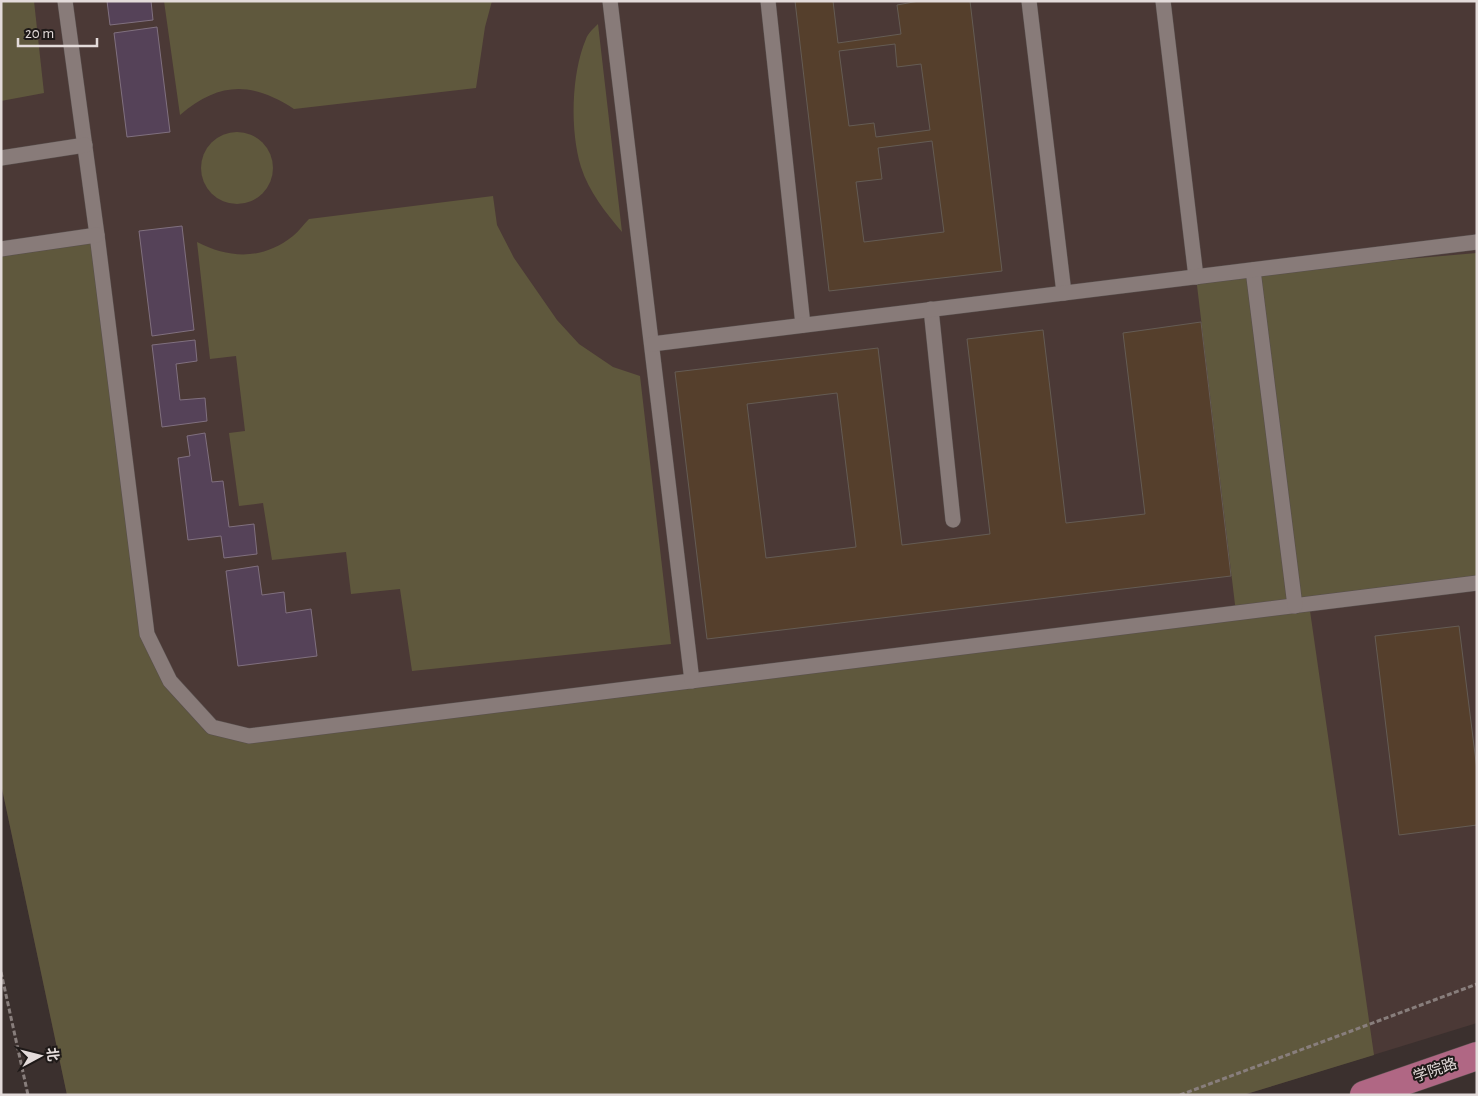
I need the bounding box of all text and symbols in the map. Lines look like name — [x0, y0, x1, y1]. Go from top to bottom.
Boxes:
scale bar — [18, 15, 96, 47]
text: 20 m — [25, 26, 54, 41]
north arrow — [15, 1031, 65, 1081]
text: 北 — [44, 1047, 61, 1062]
street label: 学院路 — [1411, 1055, 1459, 1085]

